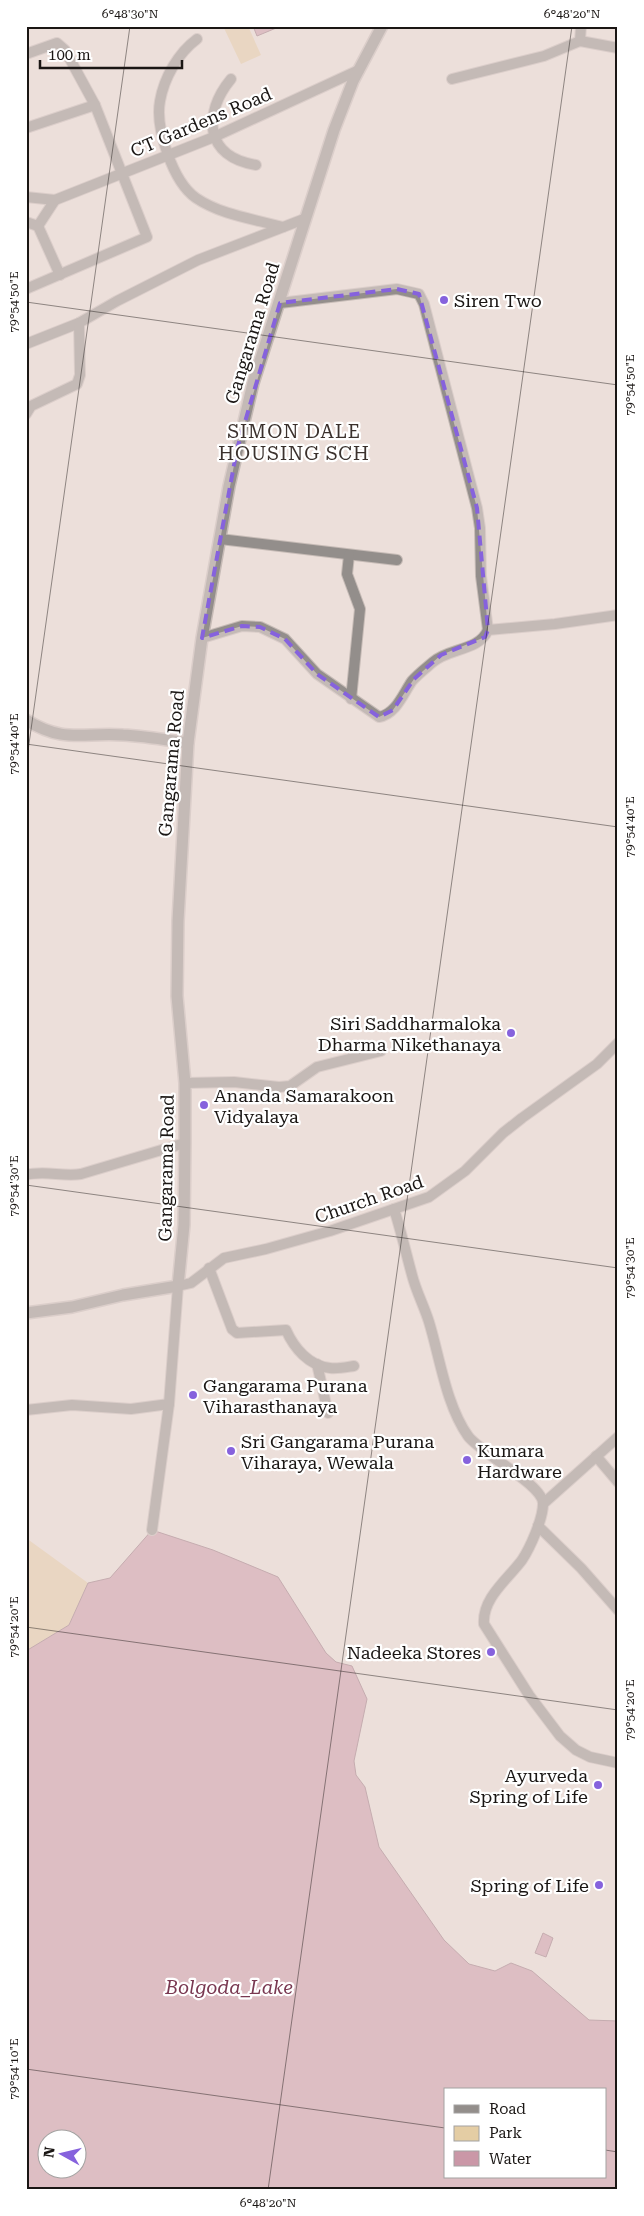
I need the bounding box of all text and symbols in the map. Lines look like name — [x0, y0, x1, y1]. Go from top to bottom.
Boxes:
text: 6°48'30"N — [102, 7, 159, 21]
text: 6°48'20"N — [544, 7, 601, 21]
scale bar — [40, 38, 182, 70]
text: 100 m — [48, 46, 91, 64]
street label: CT Gardens Road — [127, 83, 275, 161]
street label: Gangarama Road — [220, 259, 284, 406]
text: 79°54'50"E — [7, 271, 21, 333]
place label: Siren Two — [454, 290, 542, 311]
marker: Siren Two — [438, 294, 450, 306]
text: 79°54'50"E — [623, 354, 637, 416]
district label: SIMON DALE HOUSING SCH — [218, 420, 370, 465]
street label: Gangarama Road — [154, 688, 188, 837]
text: 79°54'40"E — [7, 713, 21, 775]
text: 79°54'40"E — [623, 796, 637, 858]
place label: Siri Saddharmaloka Dharma Nikethanaya — [318, 1013, 501, 1055]
marker: Siri Saddharmaloka Dharma Nikethanaya — [505, 1027, 517, 1039]
place label: Ananda Samarakoon Vidyalaya — [214, 1085, 395, 1127]
street label: Gangarama Road — [154, 1094, 178, 1242]
marker: Ananda Samarakoon Vidyalaya — [198, 1099, 210, 1111]
text: 79°54'30"E — [7, 1155, 21, 1217]
street label: Church Road — [312, 1170, 426, 1227]
text: 79°54'30"E — [623, 1237, 637, 1299]
place label: Gangarama Purana Viharasthanaya — [203, 1375, 368, 1417]
marker: Gangarama Purana Viharasthanaya — [187, 1389, 199, 1401]
place label: Sri Gangarama Purana Viharaya, Wewala — [241, 1431, 435, 1473]
place label: Kumara Hardware — [477, 1440, 562, 1482]
marker: Sri Gangarama Purana Viharaya, Wewala — [225, 1445, 237, 1457]
marker: Kumara Hardware — [461, 1454, 473, 1466]
text: 79°54'20"E — [7, 1596, 21, 1658]
place label: Nadeeka Stores — [347, 1642, 481, 1663]
marker: Nadeeka Stores — [485, 1646, 497, 1658]
text: 79°54'20"E — [623, 1679, 637, 1741]
place label: Ayurveda Spring of Life — [469, 1765, 588, 1807]
marker: Ayurveda Spring of Life — [592, 1779, 604, 1791]
place label: Spring of Life — [470, 1875, 589, 1896]
marker: Spring of Life — [593, 1879, 605, 1891]
water label: Bolgoda_Lake — [164, 1976, 293, 1999]
text: 79°54'10"E — [7, 2038, 21, 2100]
legend — [444, 2088, 606, 2178]
text: Road — [489, 2100, 526, 2118]
text: Park — [489, 2124, 523, 2142]
north arrow — [38, 2128, 88, 2178]
text: N — [40, 2146, 58, 2159]
text: Water — [489, 2150, 531, 2168]
text: 6°48'20"N — [240, 2196, 297, 2210]

